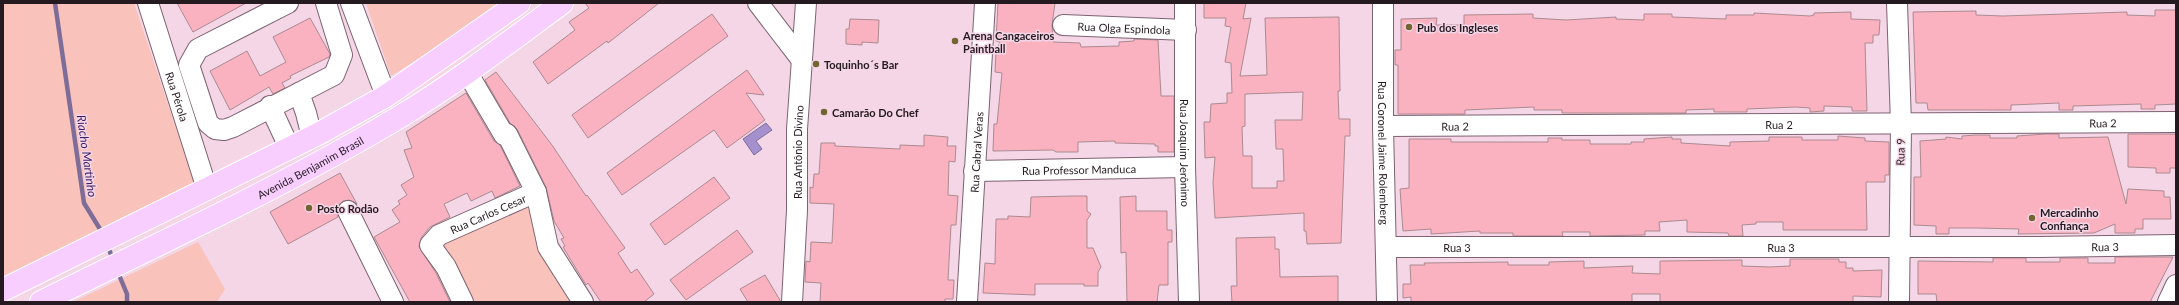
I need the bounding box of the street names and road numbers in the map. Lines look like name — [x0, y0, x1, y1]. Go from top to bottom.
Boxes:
street label: Rua Olga Espindola — [1077, 19, 1171, 36]
street label: Rua Pérola — [164, 70, 192, 123]
street label: Rua Coronel Jaime Rolemberg — [1376, 81, 1392, 225]
street label: Rua Joaquim Jerônimo — [1179, 99, 1193, 207]
street label: Rua Antônio Divino — [791, 105, 805, 199]
street label: Rua Cabral Veras — [967, 111, 985, 193]
street label: Rua 2 — [2089, 116, 2117, 129]
street label: Rua 2 — [1765, 117, 1793, 131]
street label: Rua 2 — [1441, 119, 1469, 132]
street label: Avenida Benjamim Brasil — [255, 133, 365, 201]
street label: Rua 9 — [1893, 138, 1907, 166]
street label: Rua Professor Manduca — [1022, 161, 1136, 177]
street label: Rua Carlos Cesar — [448, 191, 528, 236]
street label: Rua 3 — [2091, 239, 2119, 253]
street label: Rua 3 — [1443, 241, 1471, 254]
street label: Rua 3 — [1767, 241, 1795, 254]

